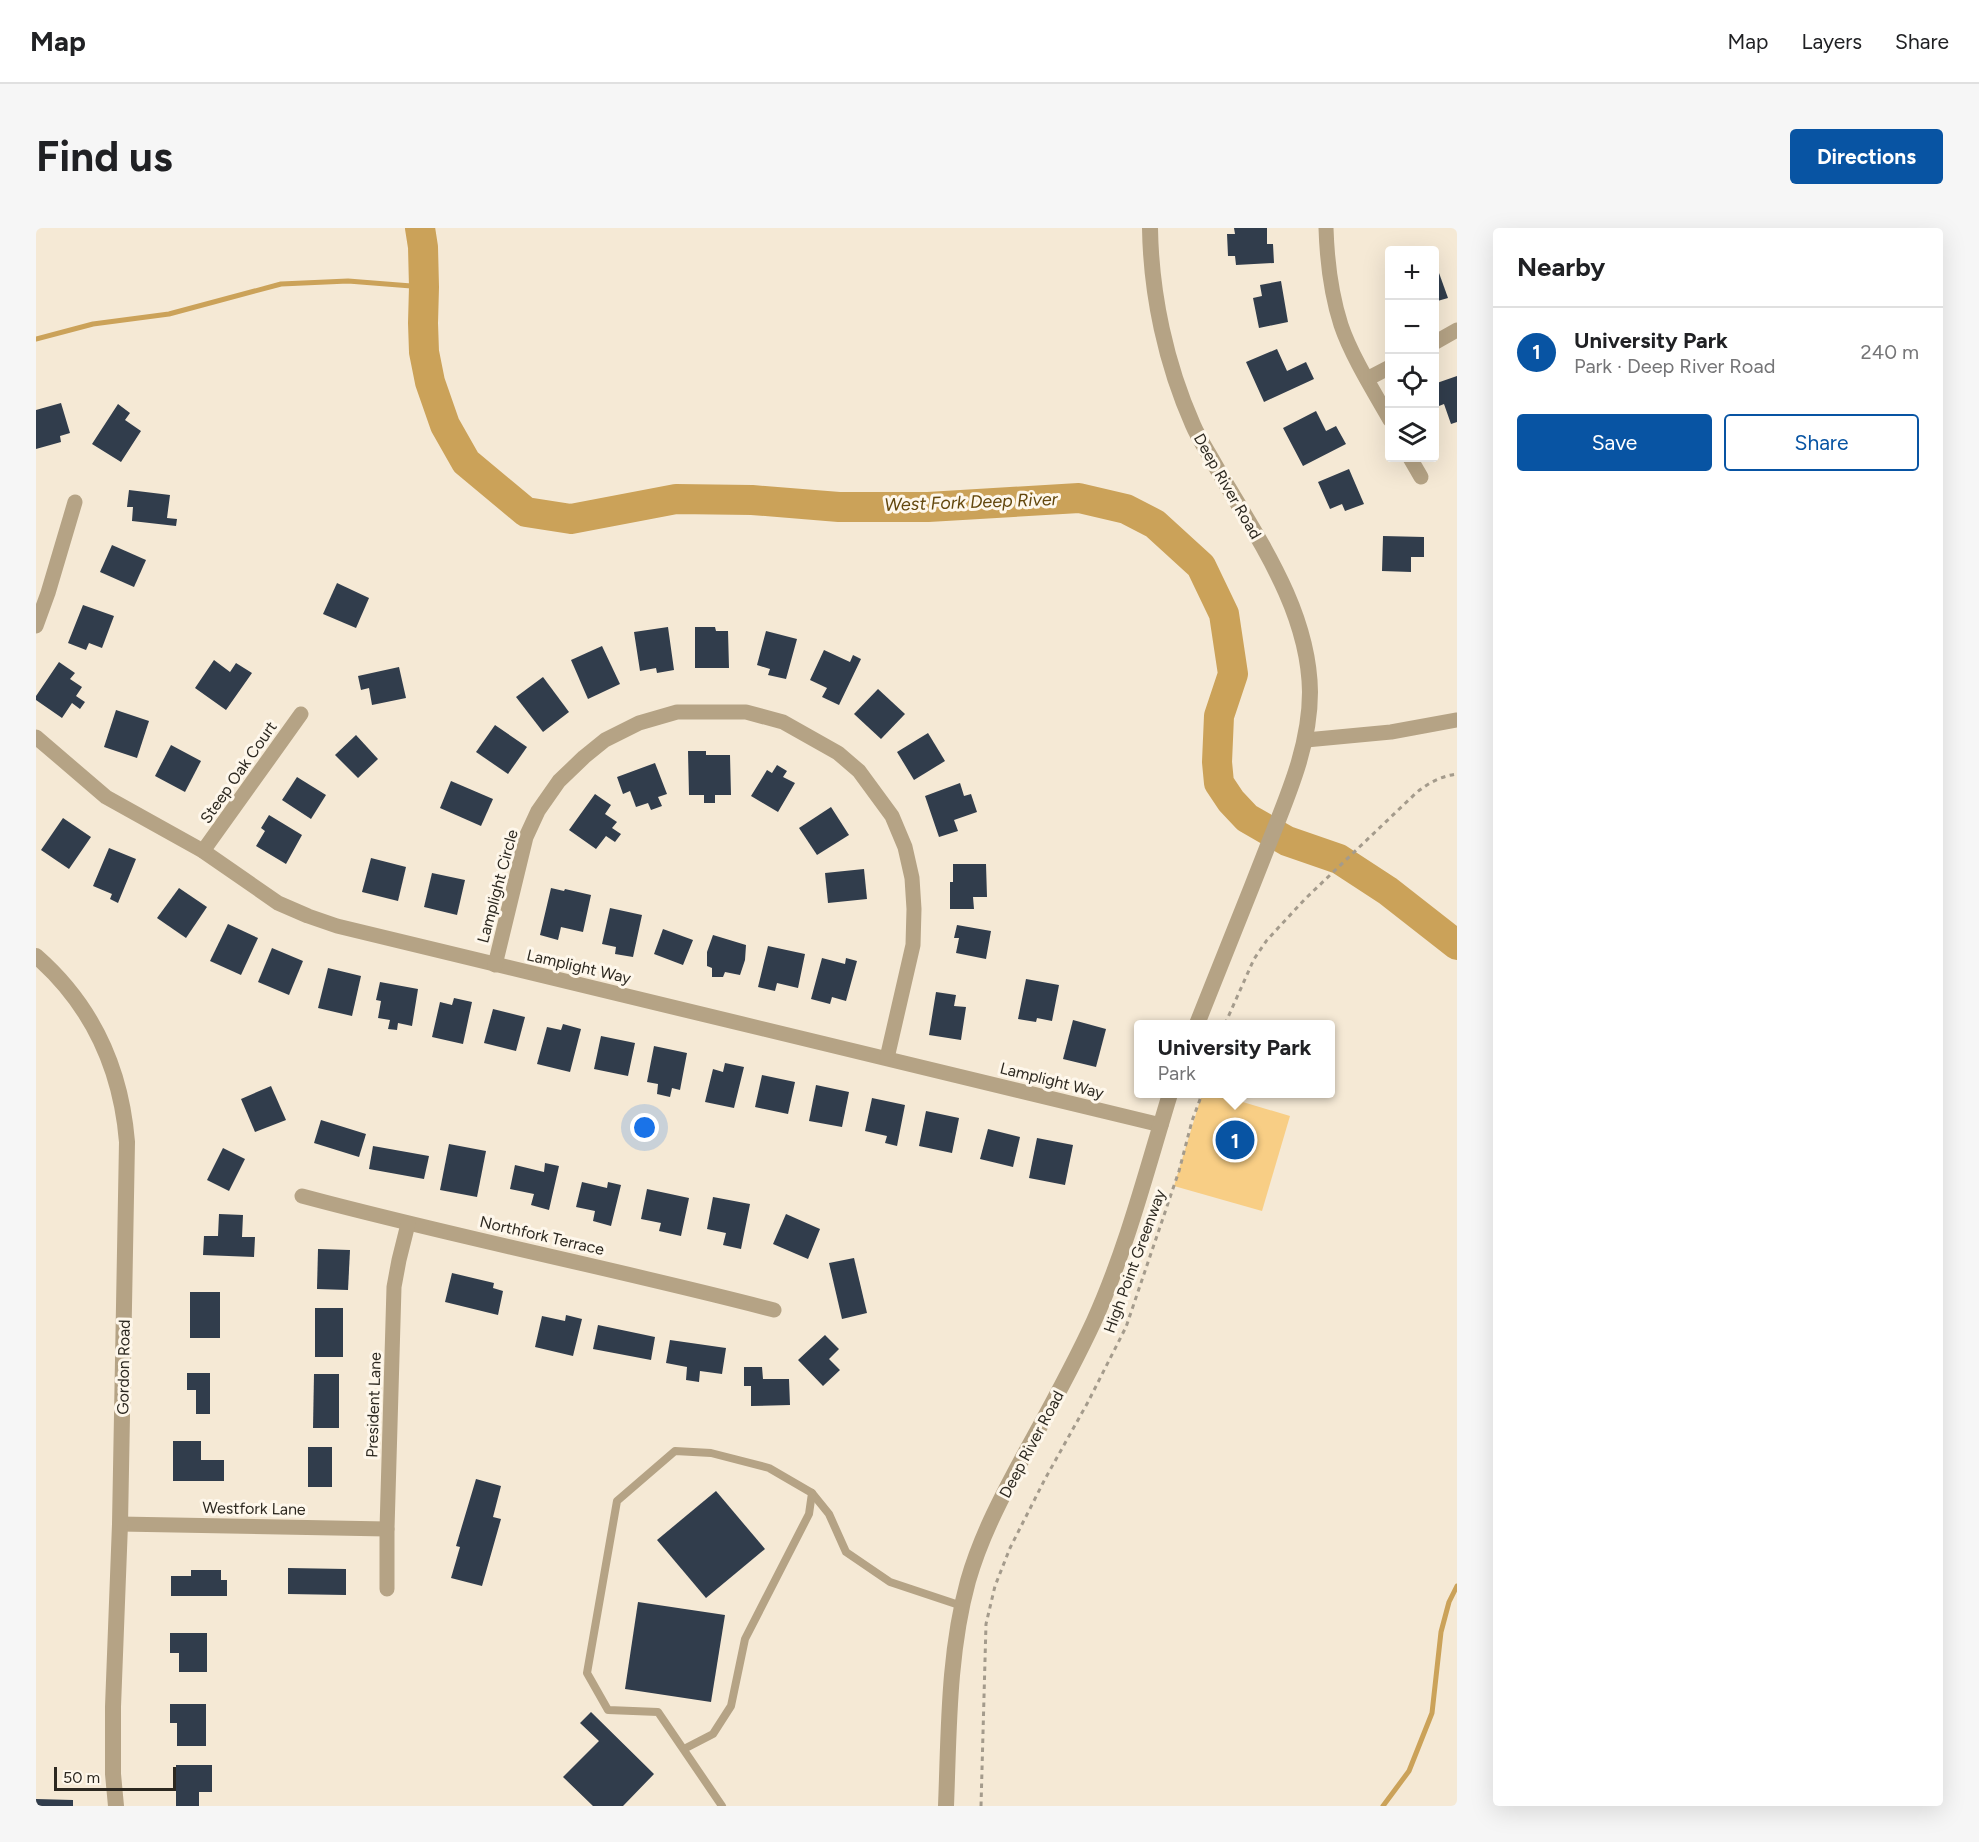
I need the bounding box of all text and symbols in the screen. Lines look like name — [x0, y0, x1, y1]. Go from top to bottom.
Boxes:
text: Map — [30, 24, 86, 58]
text: Map — [1728, 29, 1768, 54]
text: Layers — [1801, 29, 1862, 54]
text: Share — [1895, 29, 1949, 54]
button: Directions — [1790, 129, 1943, 184]
text: Find us — [36, 131, 173, 182]
map controls — [1385, 246, 1439, 462]
button: + — [1385, 246, 1439, 300]
text: Nearby — [1517, 251, 1605, 283]
button: − — [1385, 300, 1439, 354]
text: University Park — [1574, 327, 1728, 354]
text: 1 — [1532, 340, 1541, 364]
text: 240 m — [1861, 340, 1919, 364]
button: locate — [1385, 354, 1439, 408]
text: Park · Deep River Road — [1574, 354, 1775, 378]
button: layers — [1385, 408, 1439, 462]
button: Save — [1517, 414, 1712, 471]
button: Share — [1724, 414, 1919, 471]
street label: Deep River Road — [1190, 430, 1265, 542]
water label: West Fork Deep River — [884, 488, 1059, 516]
street label: Steep Oak Court — [196, 718, 281, 827]
street label: Lamplight Circle — [473, 827, 522, 945]
street label: Lamplight Way — [525, 945, 633, 988]
popup — [1134, 1020, 1335, 1098]
text: University Park — [1158, 1034, 1311, 1061]
street label: Lamplight Way — [998, 1058, 1106, 1103]
text: Park — [1158, 1061, 1196, 1085]
your location — [630, 1113, 659, 1142]
pin: 1 — [1216, 1118, 1254, 1162]
street label: High Point Greenway — [1100, 1186, 1170, 1336]
street label: Northfork Terrace — [478, 1212, 606, 1259]
street label: Gordon Road — [113, 1319, 134, 1415]
street label: President Lane — [362, 1352, 385, 1458]
street label: Deep River Road — [995, 1387, 1068, 1501]
street label: Westfork Lane — [202, 1498, 306, 1519]
scale bar — [54, 1764, 176, 1792]
text: 50 m — [63, 1768, 100, 1787]

